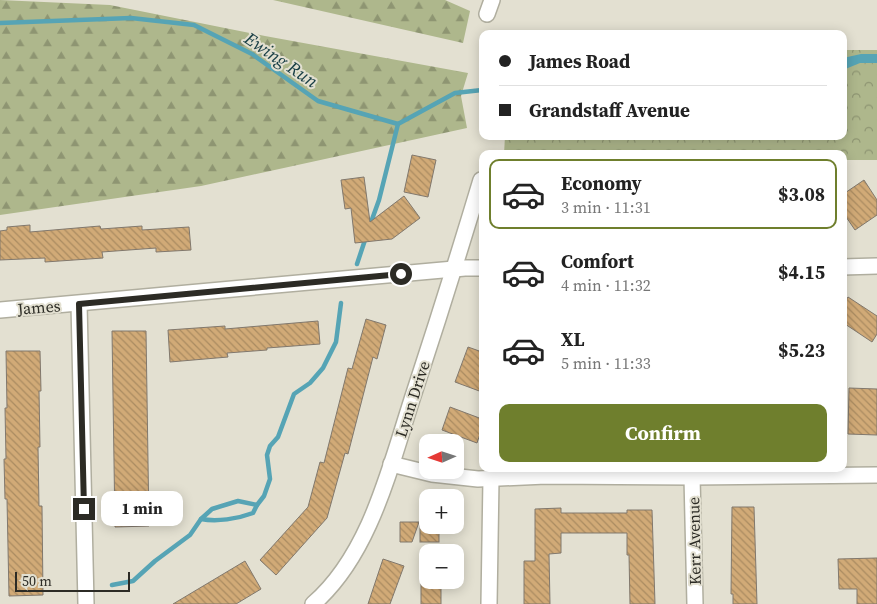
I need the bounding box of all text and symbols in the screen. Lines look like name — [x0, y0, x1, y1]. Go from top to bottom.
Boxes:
water label: Ewing Run — [239, 25, 323, 93]
text: James Road — [529, 48, 630, 74]
text: Grandstaff Avenue — [529, 97, 690, 123]
text: Economy — [561, 170, 642, 196]
icon: car — [501, 172, 546, 217]
text: $3.08 — [778, 181, 825, 207]
text: 3 min · 11:31 — [561, 196, 651, 218]
text: Comfort — [561, 248, 634, 274]
icon: car — [501, 250, 546, 295]
text: $4.15 — [778, 259, 825, 285]
route start — [390, 263, 412, 285]
text: 4 min · 11:32 — [561, 274, 651, 296]
street label: James — [16, 294, 62, 320]
text: XL — [561, 326, 584, 352]
icon: car — [501, 328, 546, 373]
text: $5.23 — [778, 337, 825, 363]
text: 5 min · 11:33 — [561, 352, 651, 374]
street label: Lynn Drive — [389, 358, 435, 440]
button: Confirm — [499, 404, 827, 462]
north arrow — [419, 434, 464, 479]
map controls — [419, 434, 464, 589]
button: + — [419, 489, 464, 534]
callout: 1 min — [102, 492, 184, 526]
text: 1 min — [121, 497, 163, 519]
street label: Kerr Avenue — [682, 497, 706, 585]
route end — [73, 498, 95, 520]
button: − — [419, 544, 464, 589]
scale bar — [15, 569, 130, 592]
text: 50 m — [22, 571, 52, 591]

